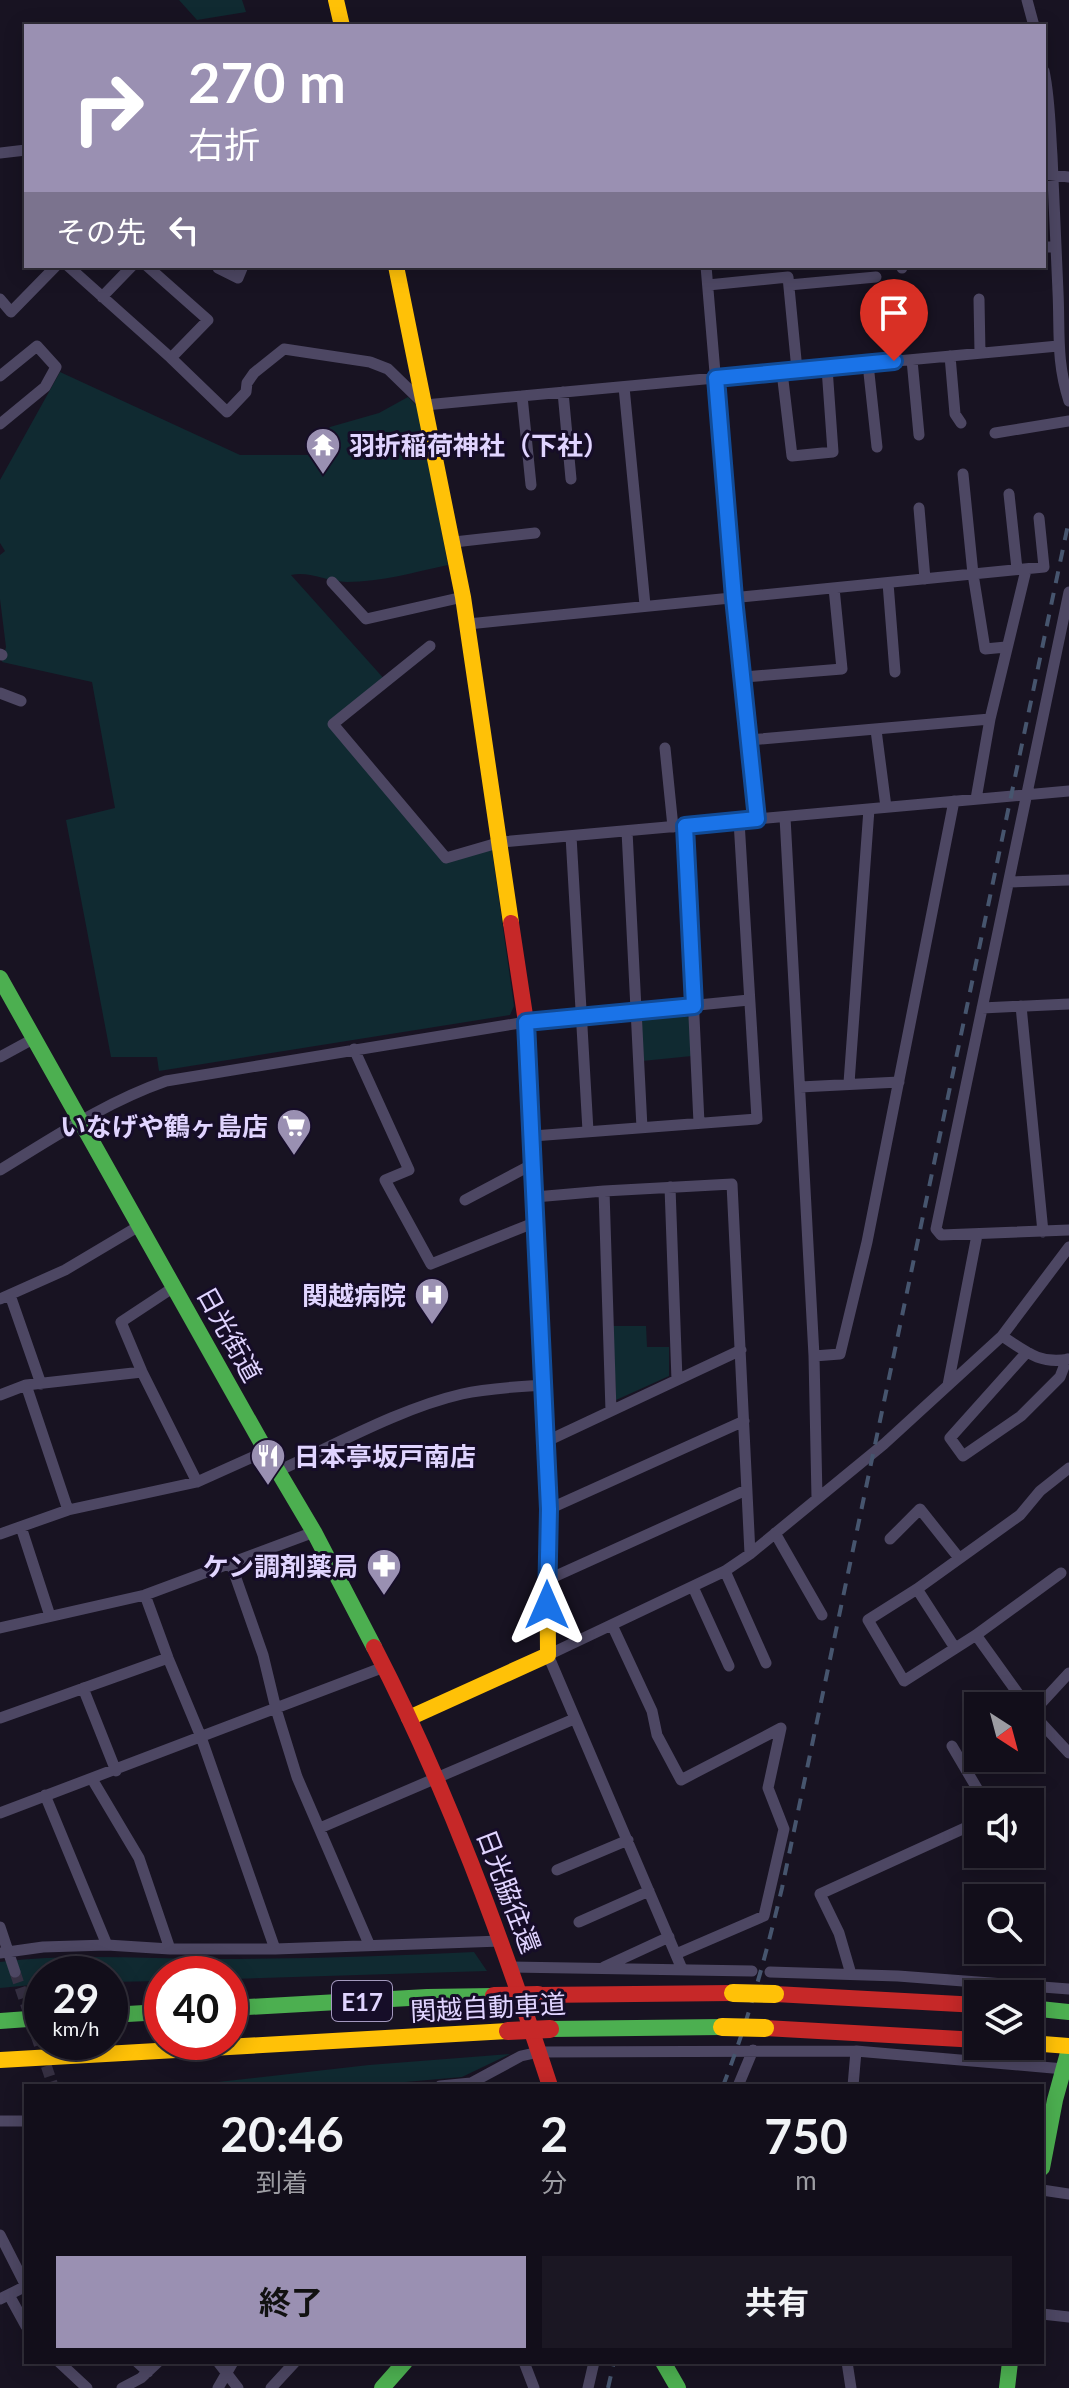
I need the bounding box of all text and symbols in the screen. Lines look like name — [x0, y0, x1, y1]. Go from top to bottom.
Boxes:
text: 270 m — [188, 48, 346, 115]
icon: right — [56, 56, 160, 160]
text: 右折 — [188, 122, 260, 166]
icon: left — [162, 208, 206, 252]
text: その先 — [56, 213, 146, 249]
pin — [860, 279, 928, 361]
icon: arrive — [872, 291, 916, 335]
temple icon: 羽折稲荷神社（下社） — [304, 426, 342, 476]
place label: 羽折稲荷神社（下社） — [349, 429, 609, 461]
supermarket icon: いなげや鶴ヶ島店 — [275, 1107, 313, 1157]
place label: いなげや鶴ヶ島店 — [60, 1110, 268, 1142]
hospital icon: 関越病院 — [413, 1276, 451, 1326]
place label: 関越病院 — [302, 1279, 406, 1311]
street label: 日光街道 — [191, 1281, 269, 1387]
restaurant icon: 日本亭坂戸南店 — [249, 1437, 287, 1487]
place label: 日本亭坂戸南店 — [294, 1440, 476, 1472]
pharmacy icon: ケン調剤薬局 — [365, 1547, 403, 1597]
place label: ケン調剤薬局 — [203, 1550, 358, 1582]
position arrow — [505, 1563, 589, 1647]
north arrow — [964, 1692, 1044, 1772]
map controls — [964, 1692, 1044, 2060]
button: sound — [964, 1788, 1044, 1868]
street label: 日光脇往還 — [471, 1825, 547, 1957]
button: search — [964, 1884, 1044, 1964]
speed limit sign: 40 — [144, 1956, 248, 2060]
text: 29 — [53, 1974, 99, 2022]
button: layers — [964, 1980, 1044, 2060]
road number: E17 — [332, 1981, 392, 2021]
street label: 関越自動車道 — [409, 1987, 567, 2027]
text: km/h — [53, 2016, 99, 2040]
text: 20:46 — [220, 2105, 344, 2162]
text: 2 — [540, 2105, 568, 2162]
text: 750 — [764, 2107, 848, 2164]
text: m — [795, 2164, 817, 2196]
text: 到着 — [256, 2166, 308, 2198]
text: 分 — [541, 2166, 567, 2198]
button: 終了 — [56, 2256, 526, 2348]
button: 共有 — [542, 2256, 1012, 2348]

